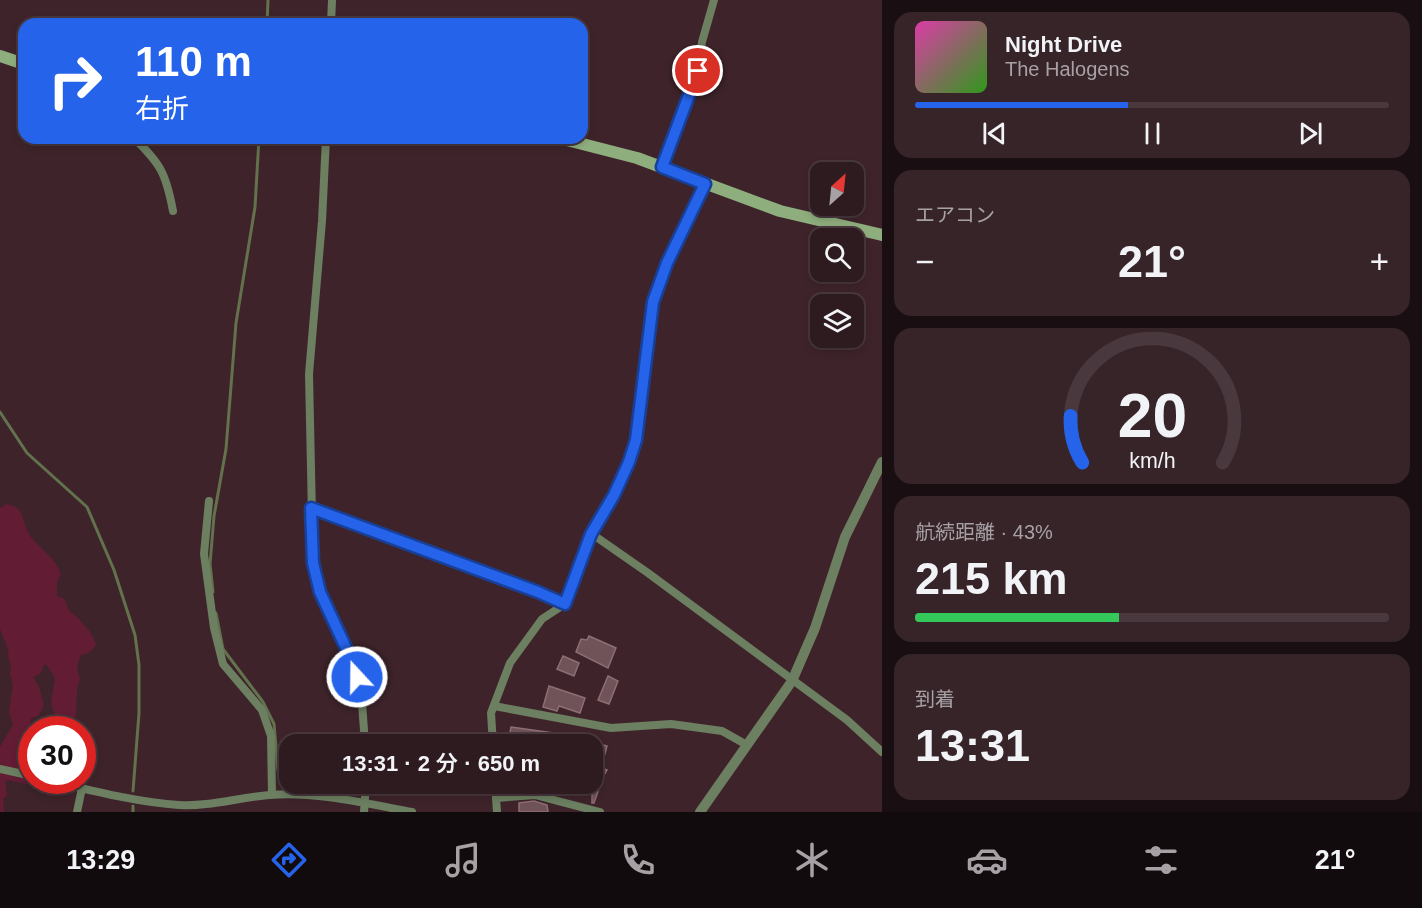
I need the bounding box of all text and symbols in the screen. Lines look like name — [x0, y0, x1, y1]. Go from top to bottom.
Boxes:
text: Night Drive — [1005, 32, 1122, 57]
text: 110 m — [135, 38, 252, 85]
icon: right — [36, 42, 114, 120]
pin — [672, 45, 723, 96]
icon: arrive — [681, 54, 714, 87]
text: The Halogens — [1005, 58, 1130, 80]
text: 右折 — [135, 94, 189, 124]
icon: previous — [978, 117, 1011, 150]
icon: pause — [1136, 117, 1169, 150]
icon: next — [1294, 117, 1327, 150]
north arrow — [810, 162, 864, 216]
map controls — [810, 162, 864, 348]
text: エアコン — [915, 204, 995, 226]
button: search — [810, 228, 864, 282]
text: 21° — [1118, 236, 1186, 287]
text: − — [915, 243, 934, 280]
text: + — [1370, 243, 1389, 280]
button: layers — [810, 294, 864, 348]
text: 20 — [1117, 381, 1187, 450]
text: km/h — [1129, 449, 1175, 473]
text: 航続距離 · 43% — [915, 521, 1053, 543]
text: 215 km — [915, 553, 1068, 604]
position arrow — [325, 645, 389, 709]
text: 到着 — [915, 688, 955, 710]
speed limit sign: 30 — [18, 716, 96, 794]
text: 13:31 — [915, 720, 1030, 771]
text: 13:31 · 2 分 · 650 m — [342, 751, 540, 776]
icon: directions — [268, 839, 310, 881]
icon: music — [442, 839, 484, 881]
icon: phone — [617, 839, 659, 881]
icon: climate — [791, 839, 833, 881]
icon: car — [966, 839, 1008, 881]
icon: filters — [1140, 839, 1182, 881]
text: 13:29 — [66, 845, 135, 875]
text: 21° — [1315, 845, 1356, 875]

